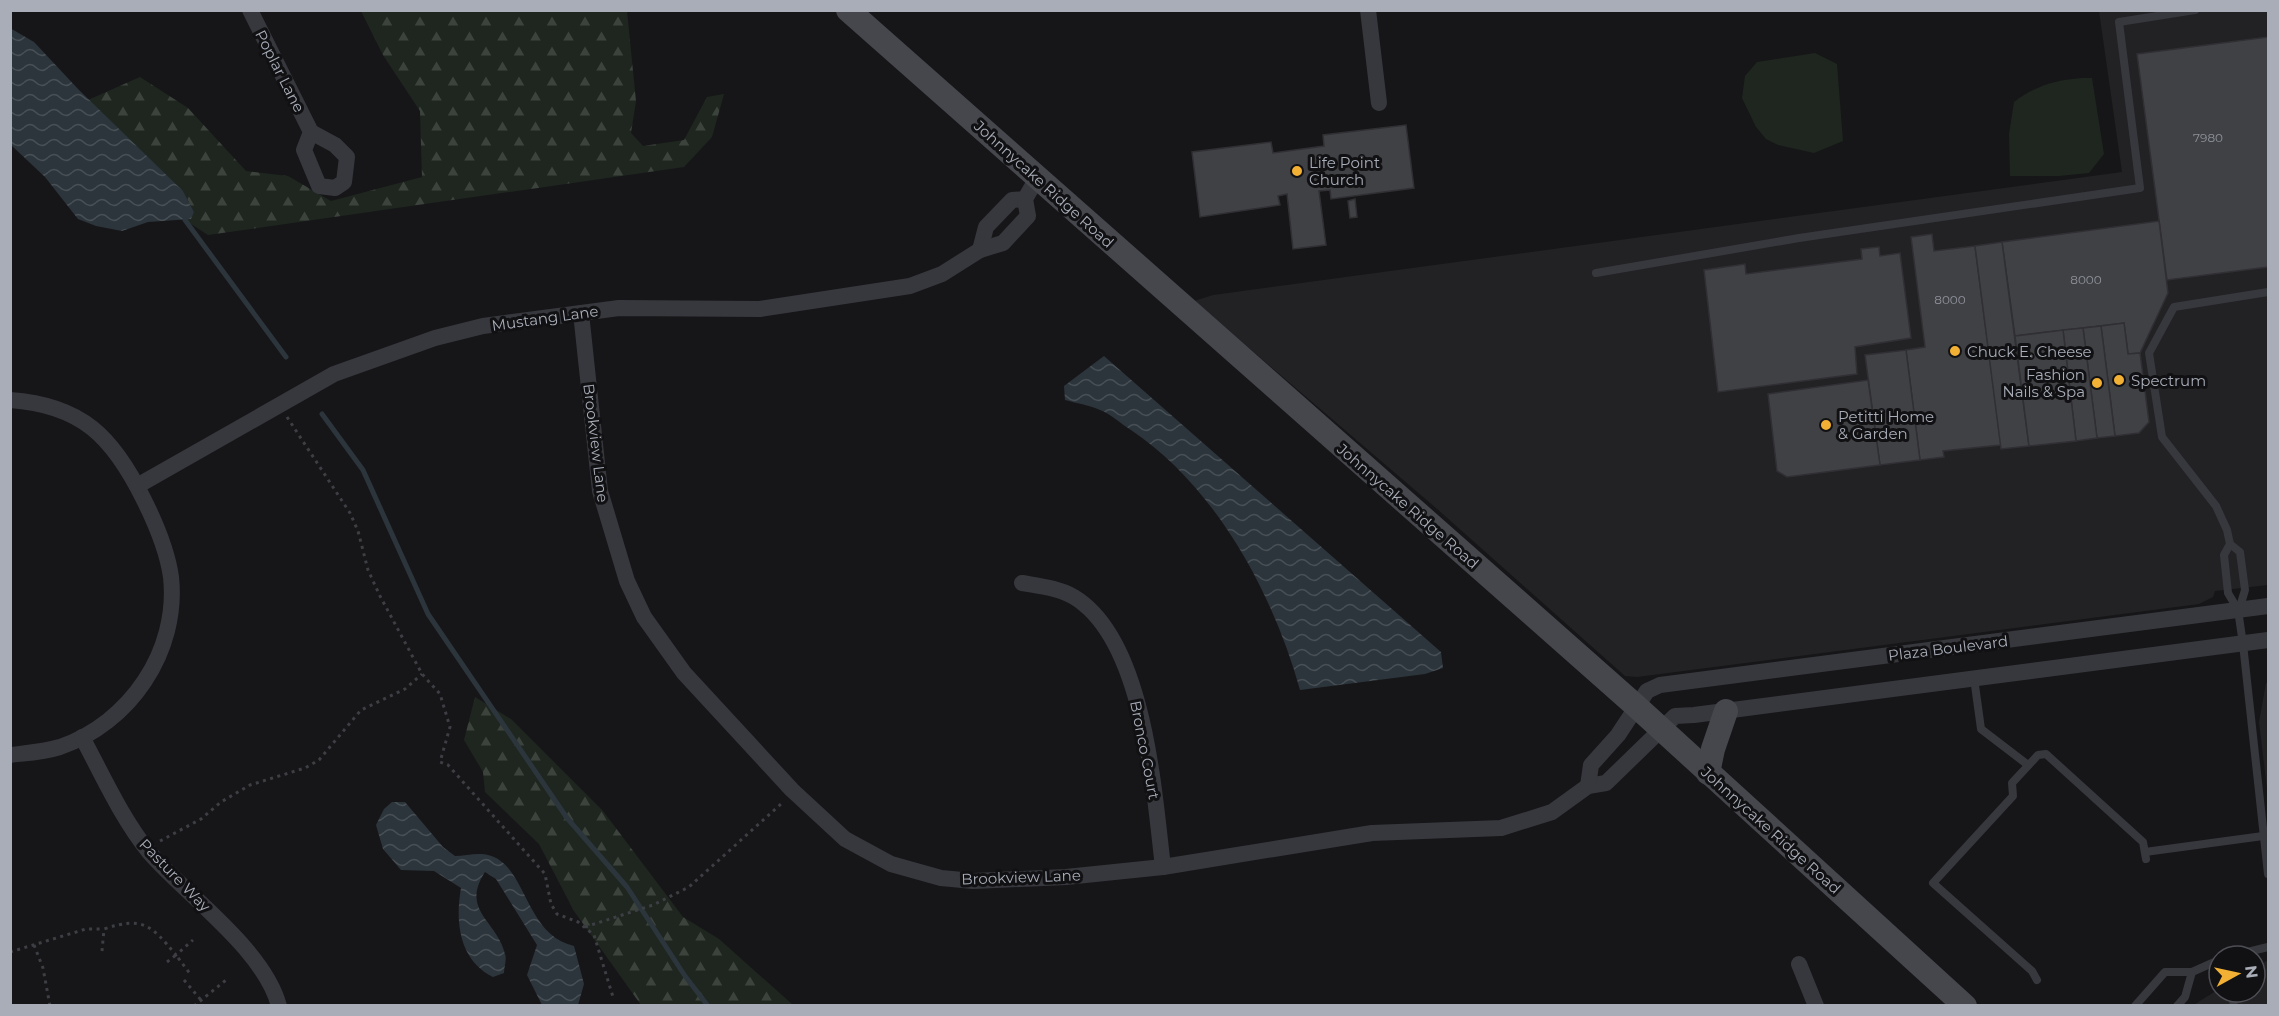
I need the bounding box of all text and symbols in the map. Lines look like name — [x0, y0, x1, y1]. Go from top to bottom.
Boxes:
street label: Poplar Lane — [251, 27, 309, 115]
street label: Johnnycake Ridge Road — [969, 116, 1118, 252]
house number: 7980 — [2193, 130, 2223, 145]
place label: Life Point Church — [1309, 153, 1380, 189]
marker: Life Point Church — [1290, 164, 1304, 178]
house number: 8000 — [2070, 272, 2102, 287]
house number: 8000 — [1934, 292, 1966, 307]
street label: Mustang Lane — [490, 301, 600, 335]
place label: Chuck E. Cheese — [1967, 342, 2092, 361]
marker: Chuck E. Cheese — [1948, 344, 1962, 358]
place label: Fashion Nails & Spa — [2002, 365, 2085, 401]
place label: Spectrum — [2131, 371, 2206, 390]
marker: Spectrum — [2112, 373, 2126, 387]
marker: Fashion Nails & Spa — [2090, 376, 2104, 390]
street label: Brookview Lane — [579, 382, 613, 504]
place label: Petitti Home & Garden — [1838, 407, 1934, 443]
marker: Petitti Home & Garden — [1819, 418, 1833, 432]
street label: Johnnycake Ridge Road — [1333, 439, 1483, 573]
street label: Plaza Boulevard — [1887, 631, 2009, 665]
street label: Bronco Court — [1126, 699, 1164, 801]
street label: Johnnycake Ridge Road — [1696, 762, 1845, 898]
street label: Pasture Way — [135, 835, 215, 916]
street label: Brookview Lane — [961, 865, 1081, 889]
north arrow — [2207, 944, 2267, 1004]
text: N — [2241, 964, 2262, 980]

